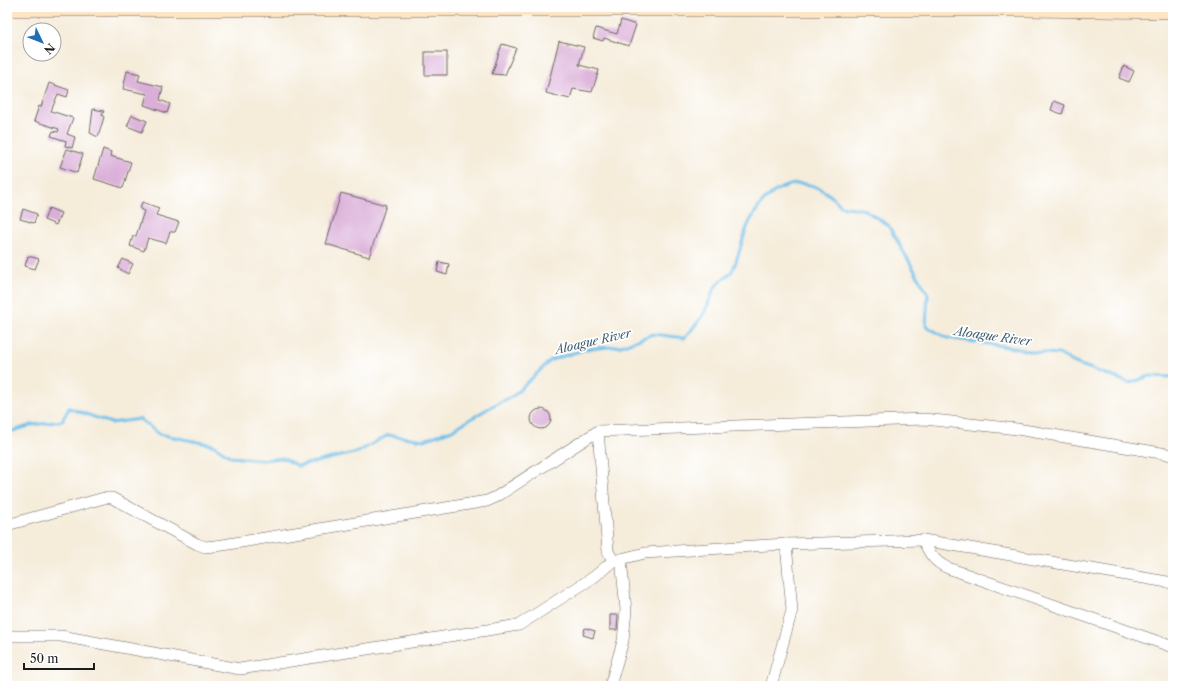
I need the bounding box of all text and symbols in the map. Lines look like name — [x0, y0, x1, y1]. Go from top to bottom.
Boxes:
north arrow — [22, 22, 62, 62]
text: N — [41, 41, 58, 57]
water label: Aloague River — [951, 323, 1034, 349]
water label: Aloague River — [551, 325, 634, 358]
scale bar — [24, 645, 94, 671]
text: 50 m — [30, 651, 59, 666]

